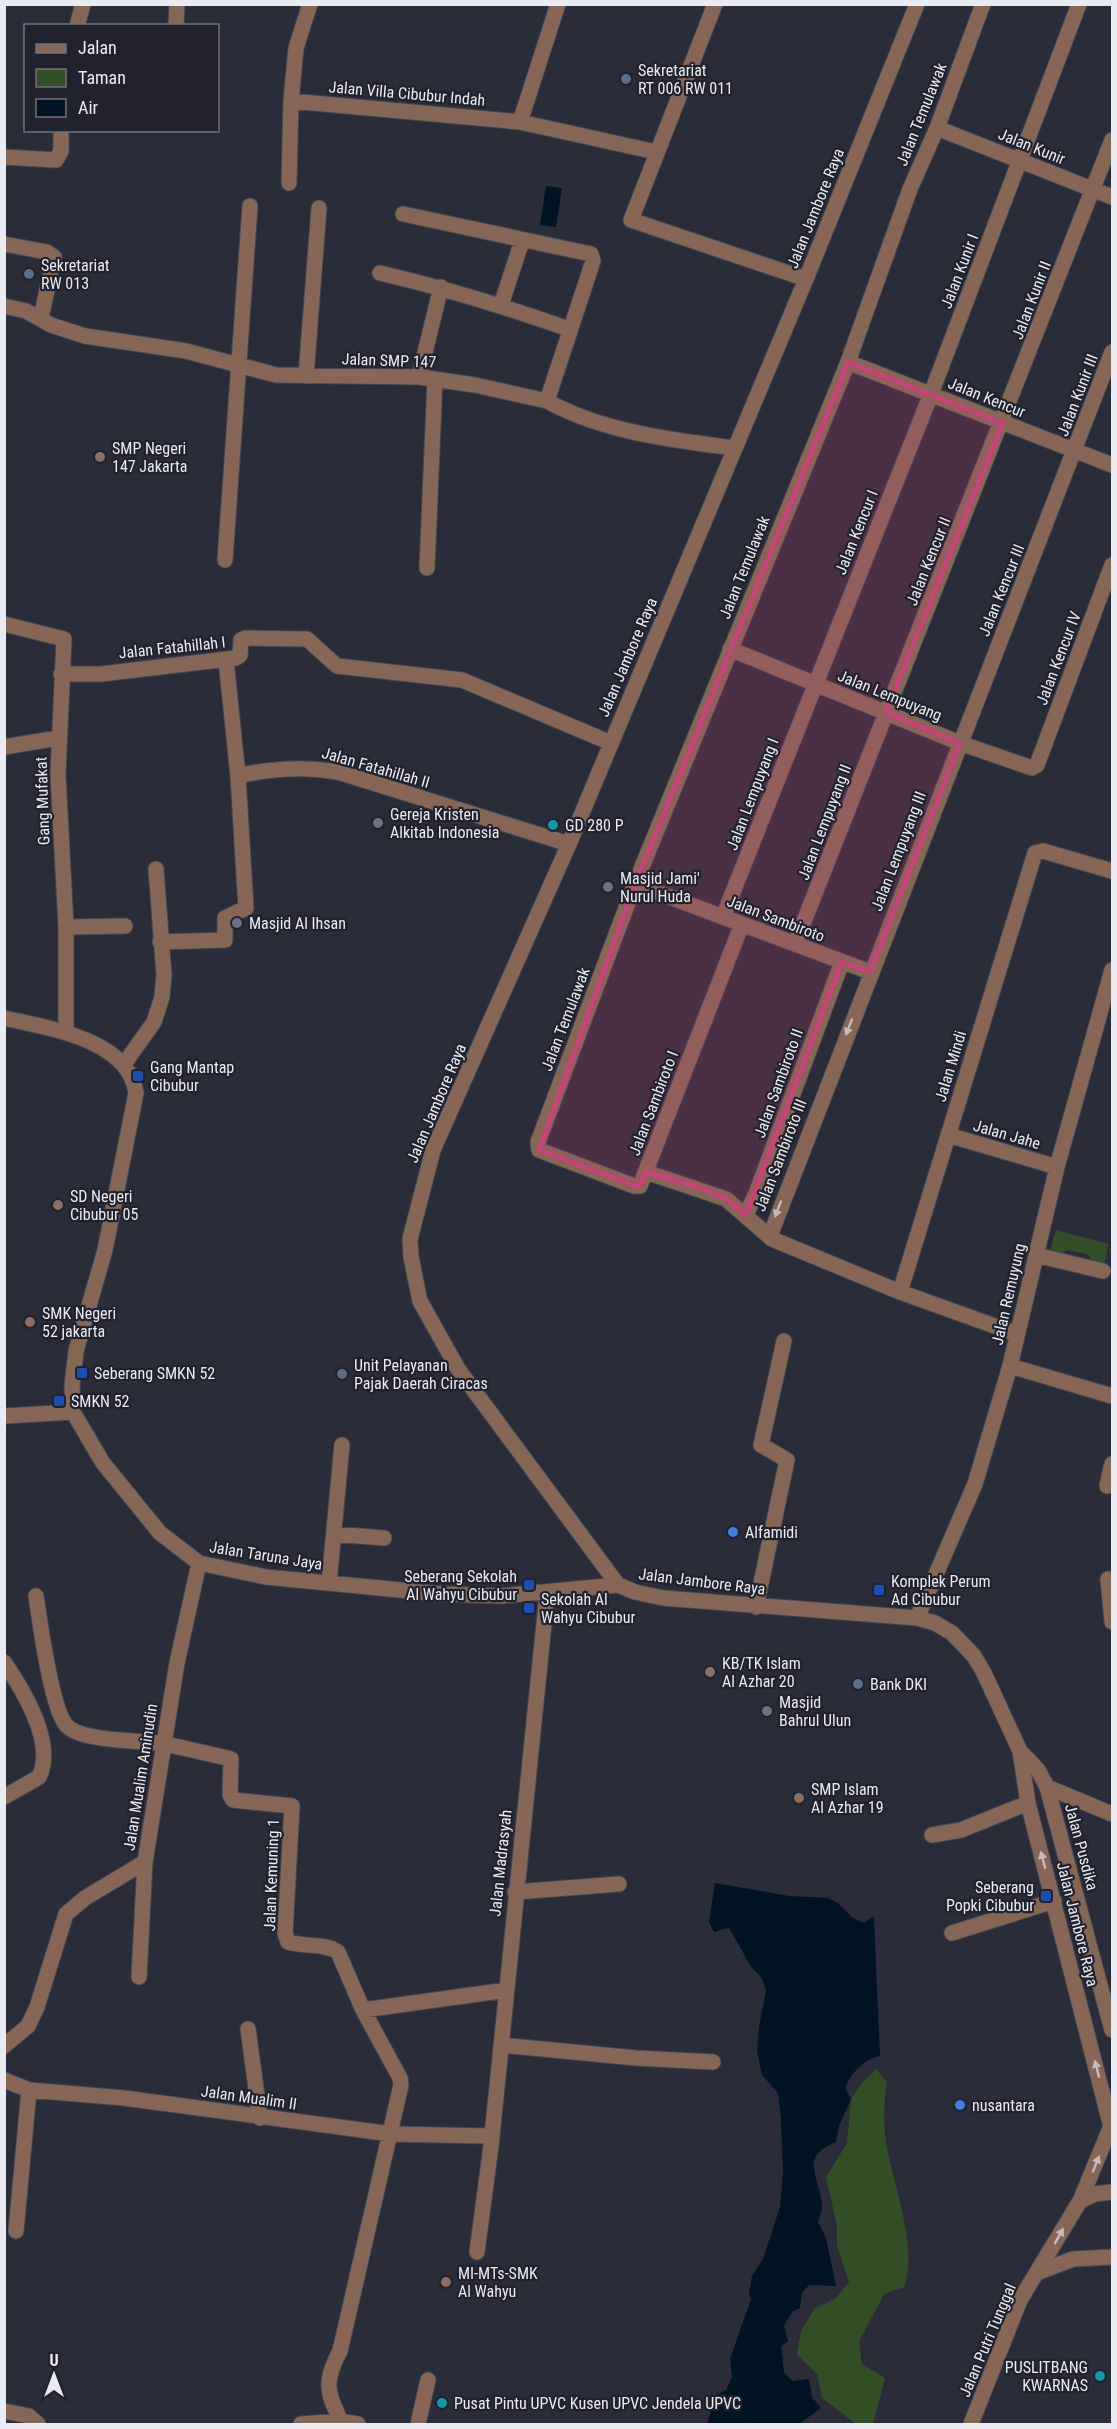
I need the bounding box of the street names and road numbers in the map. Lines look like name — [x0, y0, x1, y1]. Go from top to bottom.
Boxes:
street label: Jalan Temulawak — [892, 59, 951, 168]
street label: Jalan Villa Cibubur Indah — [328, 77, 486, 110]
street label: Jalan Kunir — [995, 124, 1068, 169]
street label: Jalan Jambore Raya — [783, 145, 848, 271]
street label: Jalan Kunir I — [937, 231, 982, 311]
street label: Jalan Kunir II — [1008, 258, 1055, 342]
street label: Jalan SMP 147 — [341, 349, 437, 372]
street label: Jalan Kunir III — [1053, 351, 1102, 439]
street label: Jalan Kencur — [945, 373, 1028, 422]
street label: Jalan Kencur I — [831, 487, 882, 577]
street label: Jalan Temulawak — [715, 512, 774, 621]
street label: Jalan Kencur II — [902, 514, 955, 608]
street label: Jalan Kencur III — [974, 541, 1029, 639]
street label: Jalan Jambore Raya — [594, 595, 661, 720]
street label: Jalan Kencur IV — [1032, 609, 1085, 708]
street label: Jalan Fatahillah I — [118, 632, 226, 663]
street label: Jalan Lempuyang — [835, 666, 945, 725]
street label: Jalan Lempuyang I — [722, 735, 783, 853]
street label: Jalan Fatahillah II — [320, 743, 432, 792]
street label: Gang Mufakat — [31, 756, 54, 846]
street label: Jalan Lempuyang II — [794, 762, 855, 883]
street label: Jalan Lempuyang III — [867, 789, 930, 914]
street label: Jalan Sambiroto — [724, 891, 827, 946]
street label: Jalan Temulawak — [537, 964, 594, 1074]
street label: Jalan Sambiroto II — [750, 1026, 807, 1140]
street label: Jalan Mindi — [931, 1028, 970, 1104]
street label: Jalan Jambore Raya — [403, 1041, 470, 1166]
street label: Jalan Sambiroto I — [625, 1048, 682, 1158]
street label: Jalan Sambiroto III — [750, 1096, 811, 1214]
street label: Jalan Jahe — [971, 1116, 1043, 1153]
street label: Jalan Remuyung — [988, 1241, 1029, 1347]
street label: Jalan Taruna Jaya — [208, 1537, 324, 1574]
street label: Jalan Jambore Raya — [637, 1564, 766, 1599]
street label: Jalan Mualim Aminudin — [119, 1702, 161, 1852]
street label: Jalan Pusdika — [1061, 1802, 1102, 1892]
street label: Jalan Madrasyah — [485, 1809, 516, 1917]
street label: Jalan Kemuning 1 — [260, 1818, 283, 1932]
street label: Jalan Jambore Raya — [1053, 1860, 1102, 1988]
street label: Jalan Mualim II — [200, 2081, 298, 2114]
street label: Jalan Putri Tunggal — [955, 2281, 1020, 2400]

